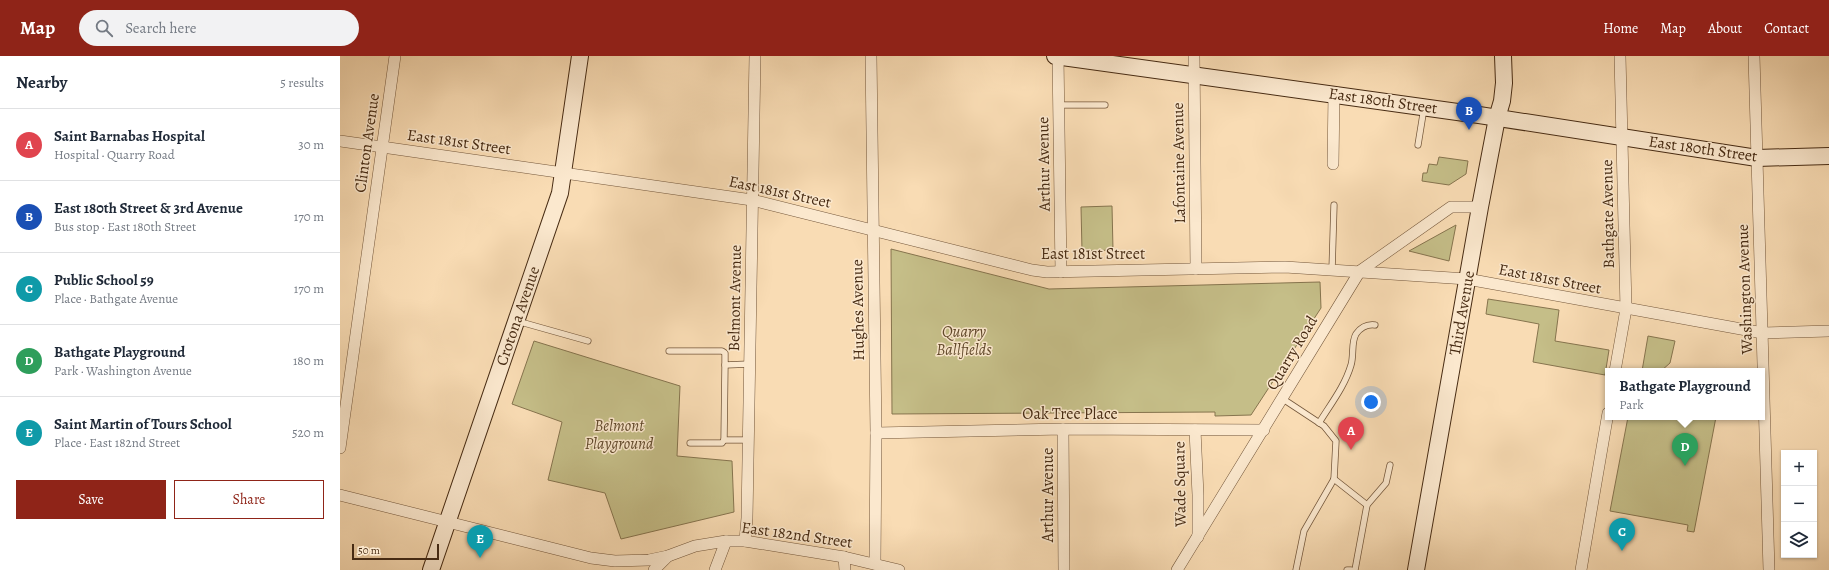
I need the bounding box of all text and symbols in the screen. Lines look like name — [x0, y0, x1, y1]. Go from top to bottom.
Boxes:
search box — [79, 10, 359, 46]
text: Map — [20, 15, 55, 41]
icon: search — [93, 17, 115, 39]
text: Search here — [125, 18, 197, 38]
text: Home — [1603, 19, 1638, 38]
text: Map — [1660, 19, 1686, 38]
text: About — [1708, 19, 1742, 38]
text: Contact — [1764, 19, 1809, 38]
text: Nearby — [16, 71, 67, 94]
text: 5 results — [280, 74, 324, 91]
street label: East 180th Street — [1327, 82, 1439, 120]
street label: Clinton Avenue — [349, 92, 385, 194]
pin: B — [1456, 97, 1482, 130]
street label: Lafontaine Avenue — [1167, 102, 1191, 224]
street label: Arthur Avenue — [1032, 117, 1056, 212]
street label: East 181st Street — [406, 124, 512, 160]
text: Saint Barnabas Hospital — [54, 126, 205, 146]
street label: East 180th Street — [1647, 130, 1759, 168]
text: A — [25, 136, 33, 153]
text: 30 m — [298, 136, 324, 153]
text: Hospital · Quarry Road — [54, 146, 175, 163]
street label: Bathgate Avenue — [1596, 159, 1620, 269]
street label: East 181st Street — [727, 170, 833, 214]
text: East 180th Street & 3rd Avenue — [54, 198, 243, 218]
text: B — [25, 208, 33, 225]
text: 170 m — [294, 208, 324, 225]
text: Bus stop · East 180th Street — [54, 218, 196, 235]
street label: Washington Avenue — [1732, 224, 1758, 355]
street label: East 181st Street — [1041, 243, 1145, 265]
street label: Belmont Avenue — [723, 245, 747, 351]
street label: East 181st Street — [1497, 258, 1603, 300]
street label: Hughes Avenue — [846, 259, 870, 361]
street label: Crotona Avenue — [491, 263, 545, 369]
street label: Third Avenue — [1444, 269, 1480, 357]
text: Public School 59 — [54, 270, 154, 290]
text: C — [25, 280, 33, 297]
text: 170 m — [294, 280, 324, 297]
text: Place · Bathgate Avenue — [54, 290, 178, 307]
street label: Quarry Road — [1261, 311, 1323, 394]
park label: Quarry Ballfields — [936, 321, 992, 361]
text: Bathgate Playground — [54, 342, 185, 362]
text: D — [24, 352, 34, 369]
text: 180 m — [293, 352, 324, 369]
text: Park · Washington Avenue — [54, 362, 192, 379]
popup — [1605, 368, 1765, 420]
text: Bathgate Playground — [1619, 376, 1751, 396]
your location — [1361, 392, 1381, 412]
text: Park — [1619, 396, 1644, 413]
street label: Oak Tree Place — [1022, 403, 1118, 425]
text: Saint Martin of Tours School — [54, 414, 232, 434]
park label: Belmont Playground — [585, 415, 654, 455]
pin: A — [1338, 417, 1364, 450]
text: E — [25, 424, 33, 441]
text: 520 m — [292, 424, 324, 441]
pin: D — [1672, 433, 1698, 466]
text: Place · East 182nd Street — [54, 434, 180, 451]
street label: Wade Square — [1168, 441, 1192, 528]
street label: Arthur Avenue — [1037, 448, 1059, 543]
map controls — [1781, 450, 1817, 558]
button: + — [1781, 450, 1817, 486]
button: Save — [16, 480, 166, 519]
button: Share — [174, 480, 324, 519]
button: − — [1781, 486, 1817, 522]
street label: East 182nd Street — [740, 516, 854, 554]
pin: C — [1609, 518, 1635, 551]
button: layers — [1781, 522, 1817, 558]
pin: E — [467, 525, 493, 558]
scale bar — [352, 542, 439, 561]
text: 50 m — [358, 543, 380, 558]

